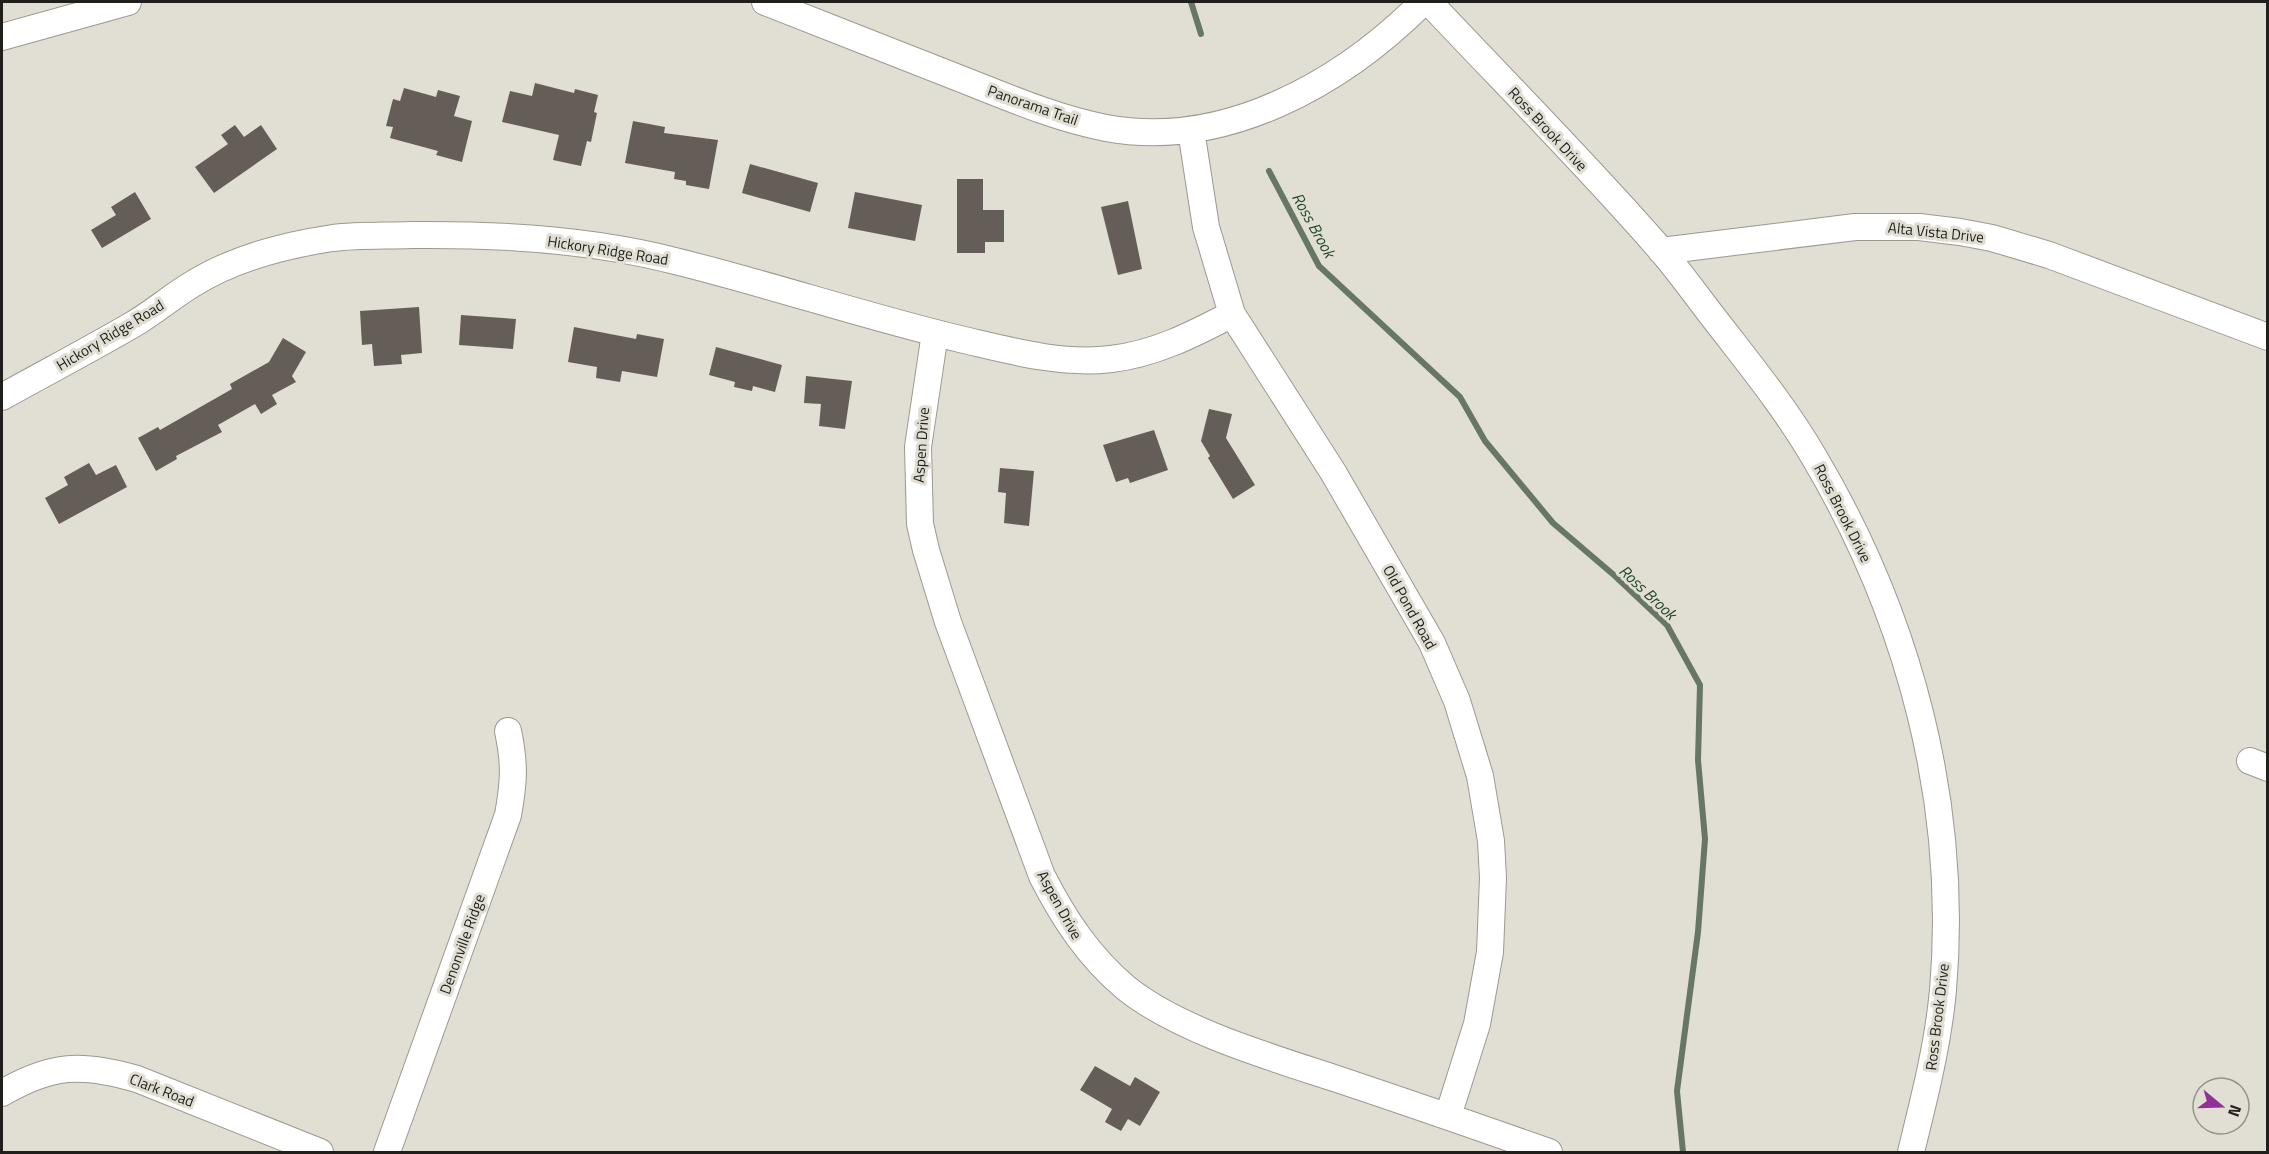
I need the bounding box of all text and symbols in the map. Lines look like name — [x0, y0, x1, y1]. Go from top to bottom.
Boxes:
street label: Panorama Trail — [985, 79, 1081, 131]
street label: Ross Brook Drive — [1503, 82, 1593, 176]
water label: Ross Brook — [1286, 188, 1343, 264]
street label: Alta Vista Drive — [1887, 216, 1985, 248]
street label: Hickory Ridge Road — [546, 229, 670, 271]
street label: Hickory Ridge Road — [52, 294, 168, 376]
street label: Aspen Drive — [907, 407, 935, 483]
street label: Ross Brook Drive — [1808, 460, 1878, 566]
water label: Ross Brook — [1614, 559, 1684, 626]
street label: Old Pond Road — [1377, 561, 1443, 653]
street label: Aspen Drive — [1032, 866, 1088, 944]
street label: Denonville Ridge — [433, 891, 491, 997]
street label: Ross Brook Drive — [1919, 962, 1955, 1072]
street label: Clark Road — [126, 1067, 198, 1113]
north arrow — [2191, 1076, 2251, 1136]
text: N — [2222, 1102, 2248, 1120]

